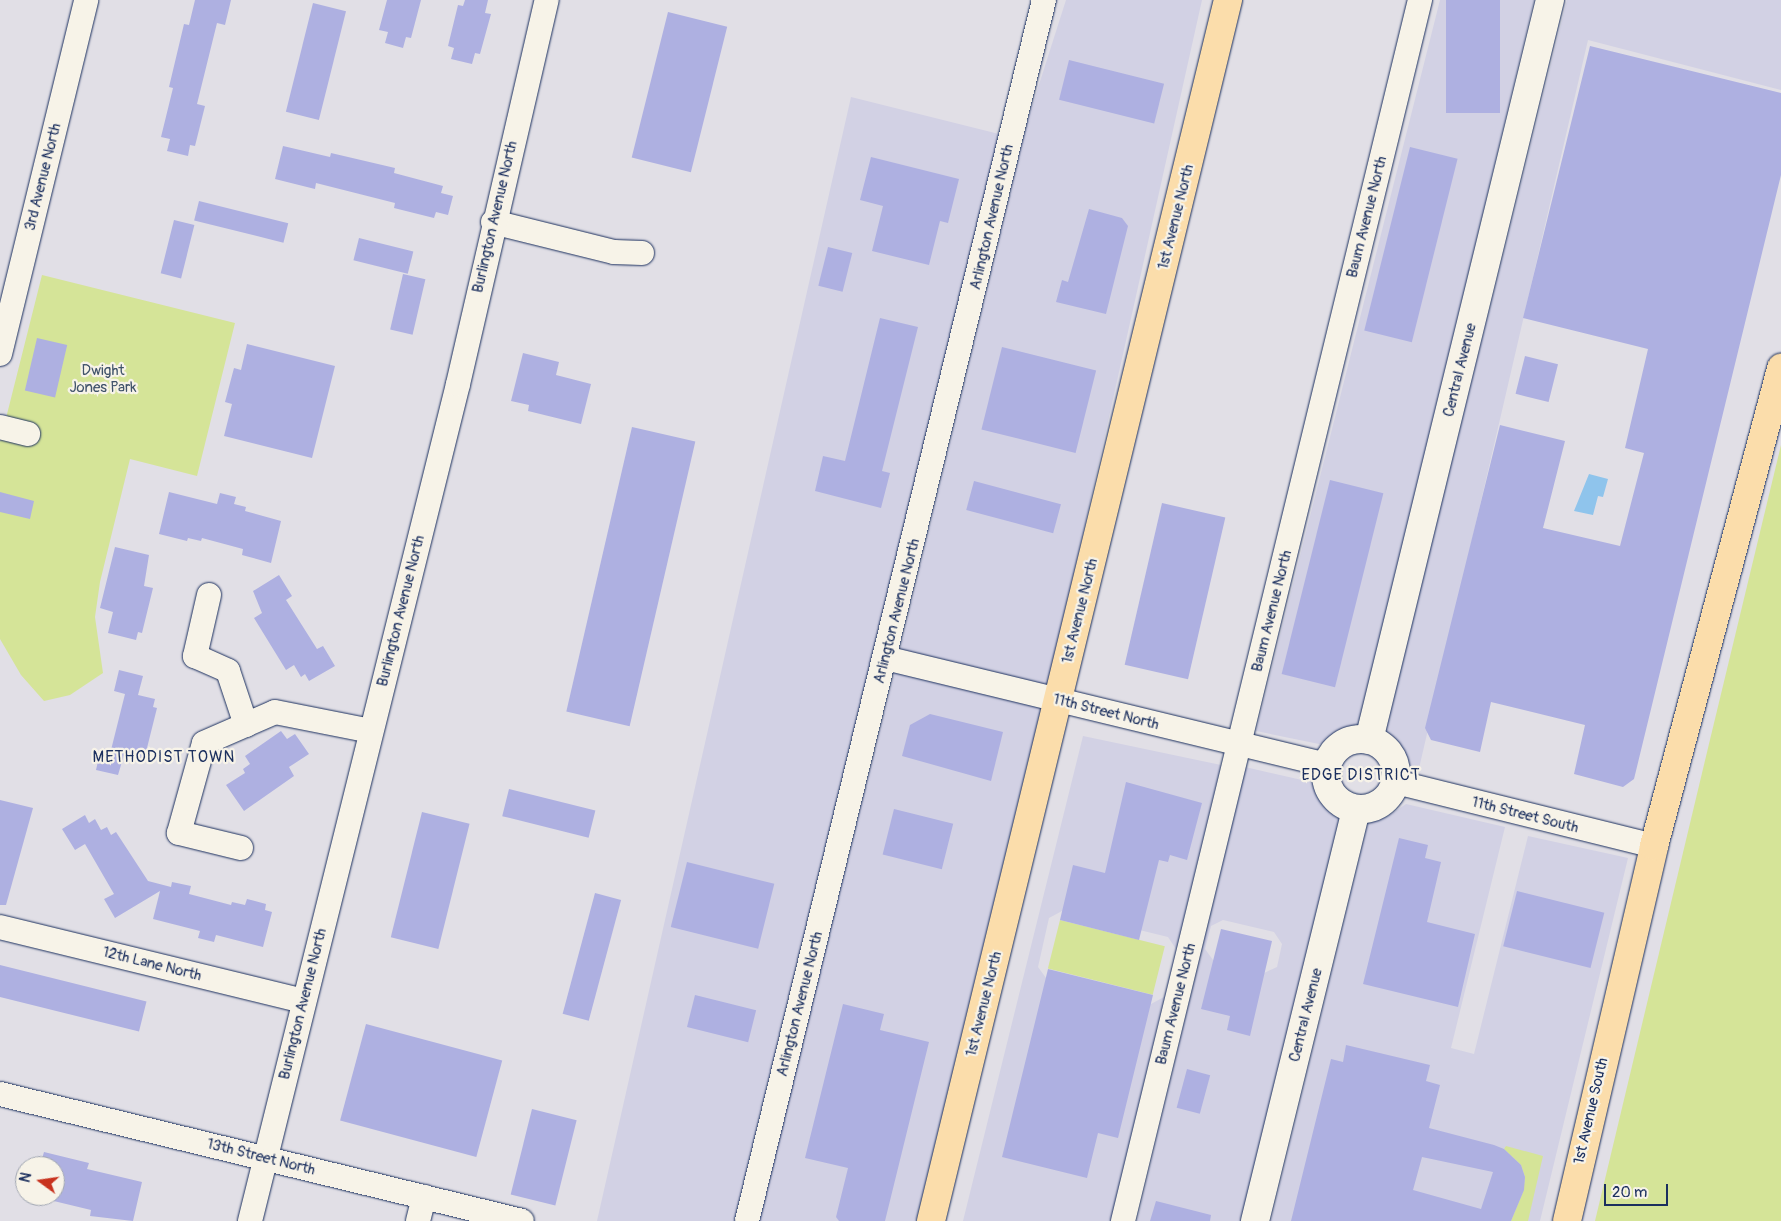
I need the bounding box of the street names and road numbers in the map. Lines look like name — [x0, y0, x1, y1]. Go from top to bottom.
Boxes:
street label: 3rd Avenue North — [21, 121, 65, 233]
street label: Burlington Avenue North — [469, 139, 521, 295]
street label: Arlington Avenue North — [966, 142, 1018, 292]
street label: Baum Avenue North — [1343, 154, 1391, 280]
street label: 1st Avenue North — [1154, 162, 1198, 272]
street label: Central Avenue — [1440, 321, 1480, 419]
street label: Burlington Avenue North — [373, 534, 429, 688]
street label: Arlington Avenue North — [870, 537, 924, 685]
street label: Baum Avenue North — [1248, 548, 1296, 674]
street label: 1st Avenue North — [1058, 556, 1102, 666]
street label: 11th Street North — [1051, 690, 1161, 734]
street label: 11th Street South — [1470, 793, 1580, 837]
street label: Burlington Avenue North — [275, 927, 331, 1081]
street label: Arlington Avenue North — [773, 930, 827, 1078]
street label: Baum Avenue North — [1152, 941, 1200, 1067]
street label: 12th Lane North — [101, 943, 203, 985]
street label: 1st Avenue North — [962, 949, 1006, 1059]
street label: Central Avenue — [1286, 966, 1326, 1064]
street label: 1st Avenue South — [1570, 1056, 1612, 1166]
street label: 13th Street North — [205, 1135, 317, 1179]

